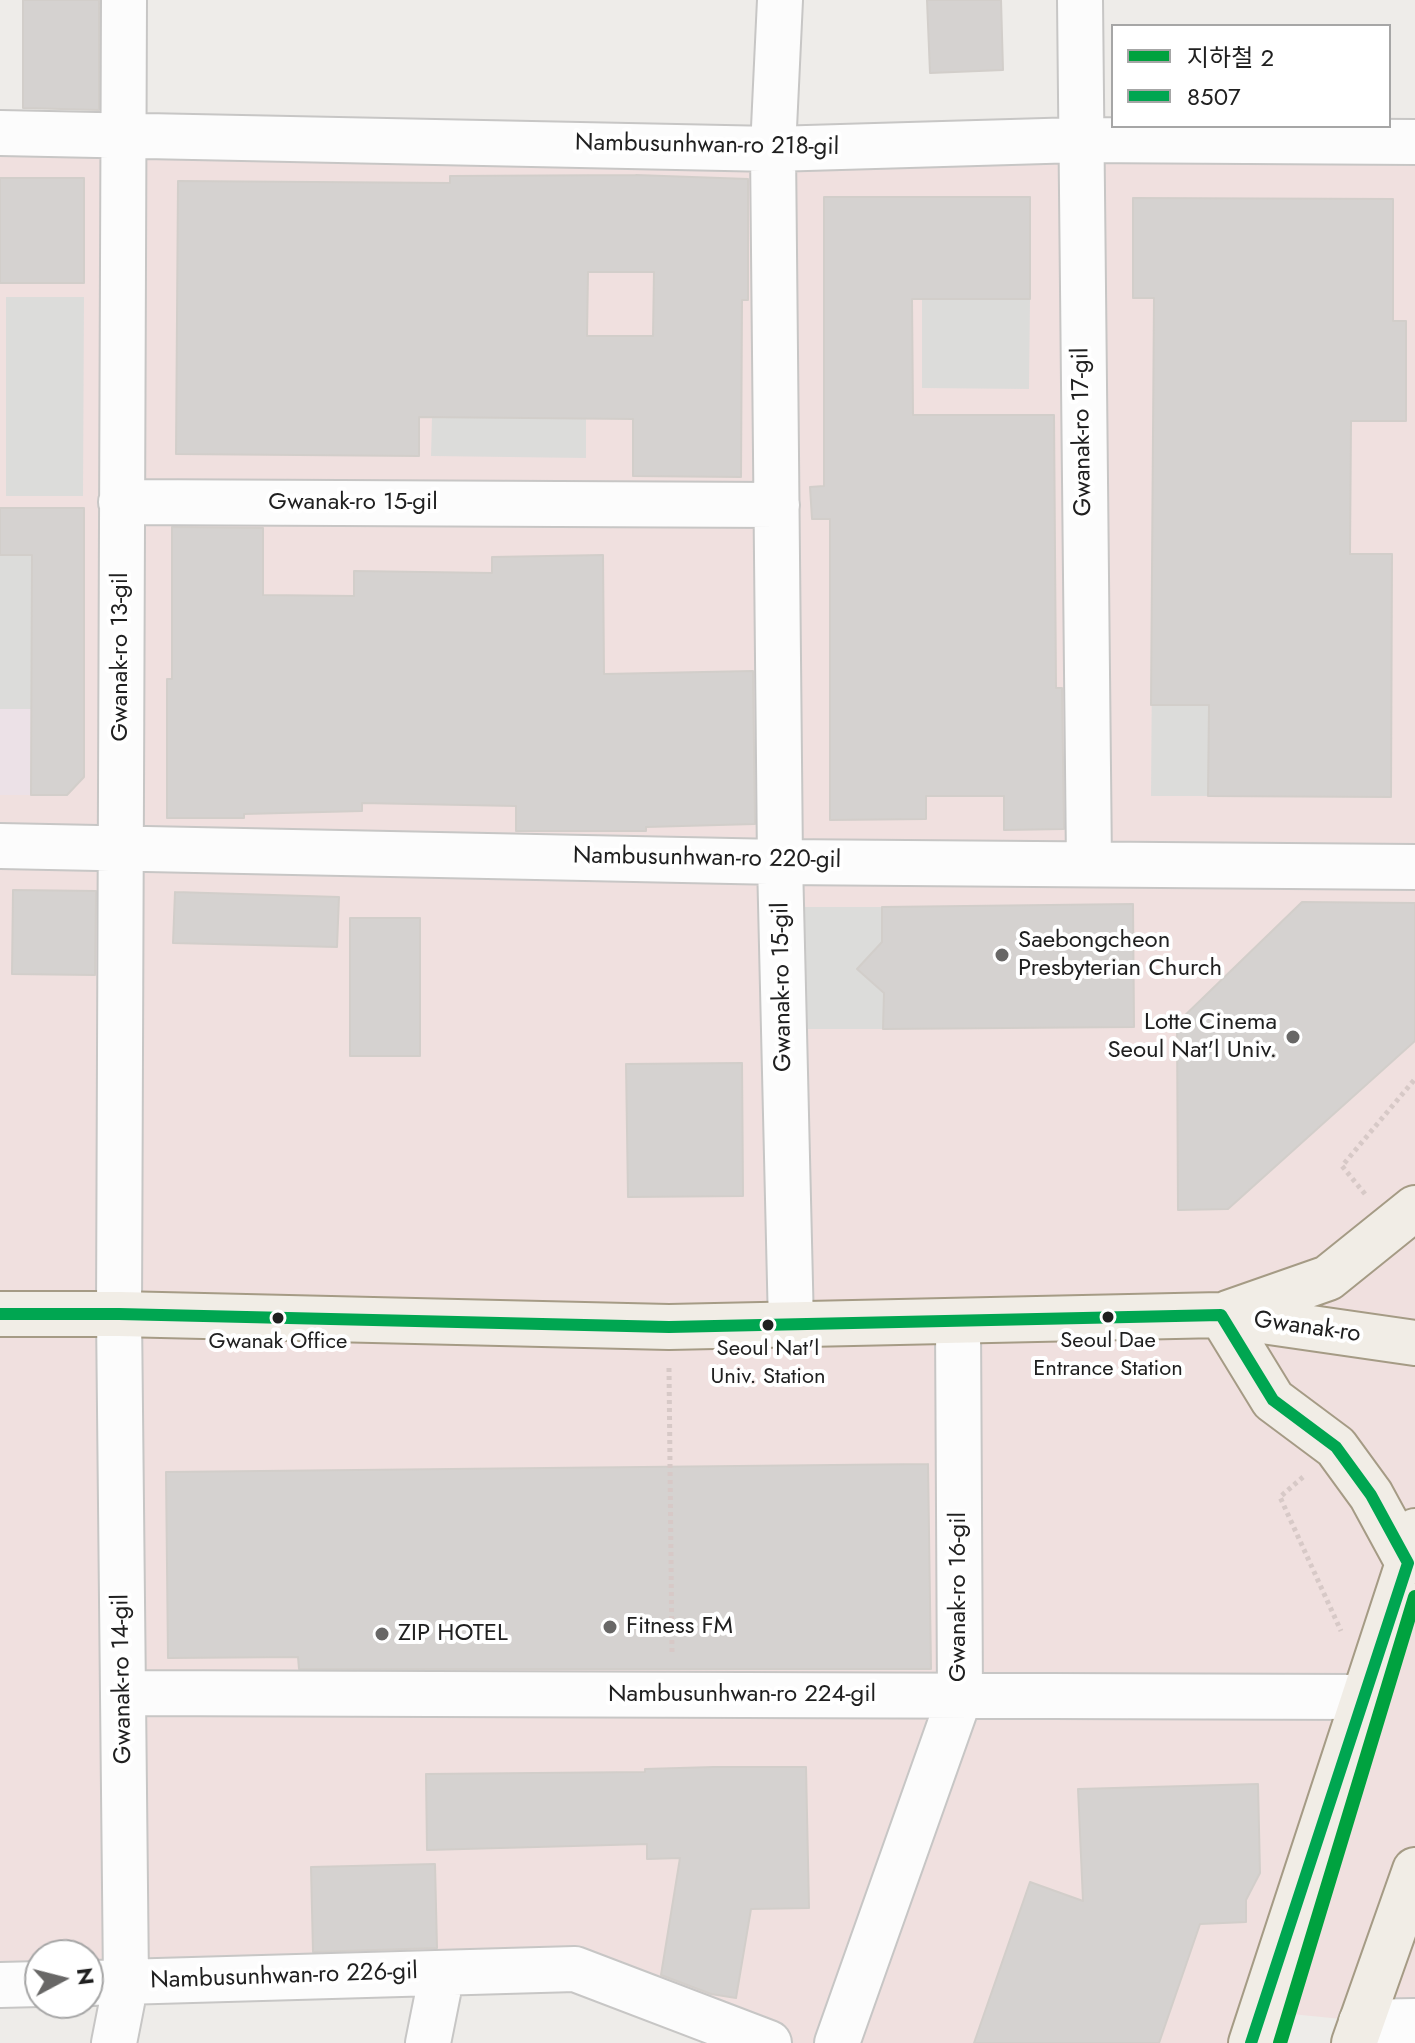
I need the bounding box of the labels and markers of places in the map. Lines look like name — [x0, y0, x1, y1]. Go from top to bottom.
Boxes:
place label: Saebongcheon Presbyterian Church — [1018, 927, 1222, 983]
marker: Saebongcheon Presbyterian Church — [993, 946, 1011, 964]
place label: Lotte Cinema Seoul Nat'l Univ. — [1107, 1009, 1277, 1065]
marker: Lotte Cinema Seoul Nat'l Univ. — [1284, 1028, 1302, 1046]
marker: Seoul Dae Entrance Station — [1100, 1309, 1116, 1325]
marker: Gwanak Office — [270, 1310, 286, 1326]
marker: Seoul Nat'l Univ. Station — [760, 1317, 776, 1333]
place label: Seoul Dae Entrance Station — [1033, 1329, 1183, 1380]
place label: Gwanak Office — [209, 1330, 347, 1356]
place label: Seoul Nat'l Univ. Station — [710, 1337, 826, 1388]
place label: Fitness FM — [626, 1613, 733, 1641]
marker: Fitness FM — [601, 1618, 619, 1636]
place label: ZIP HOTEL — [398, 1620, 508, 1648]
marker: ZIP HOTEL — [373, 1625, 391, 1643]

